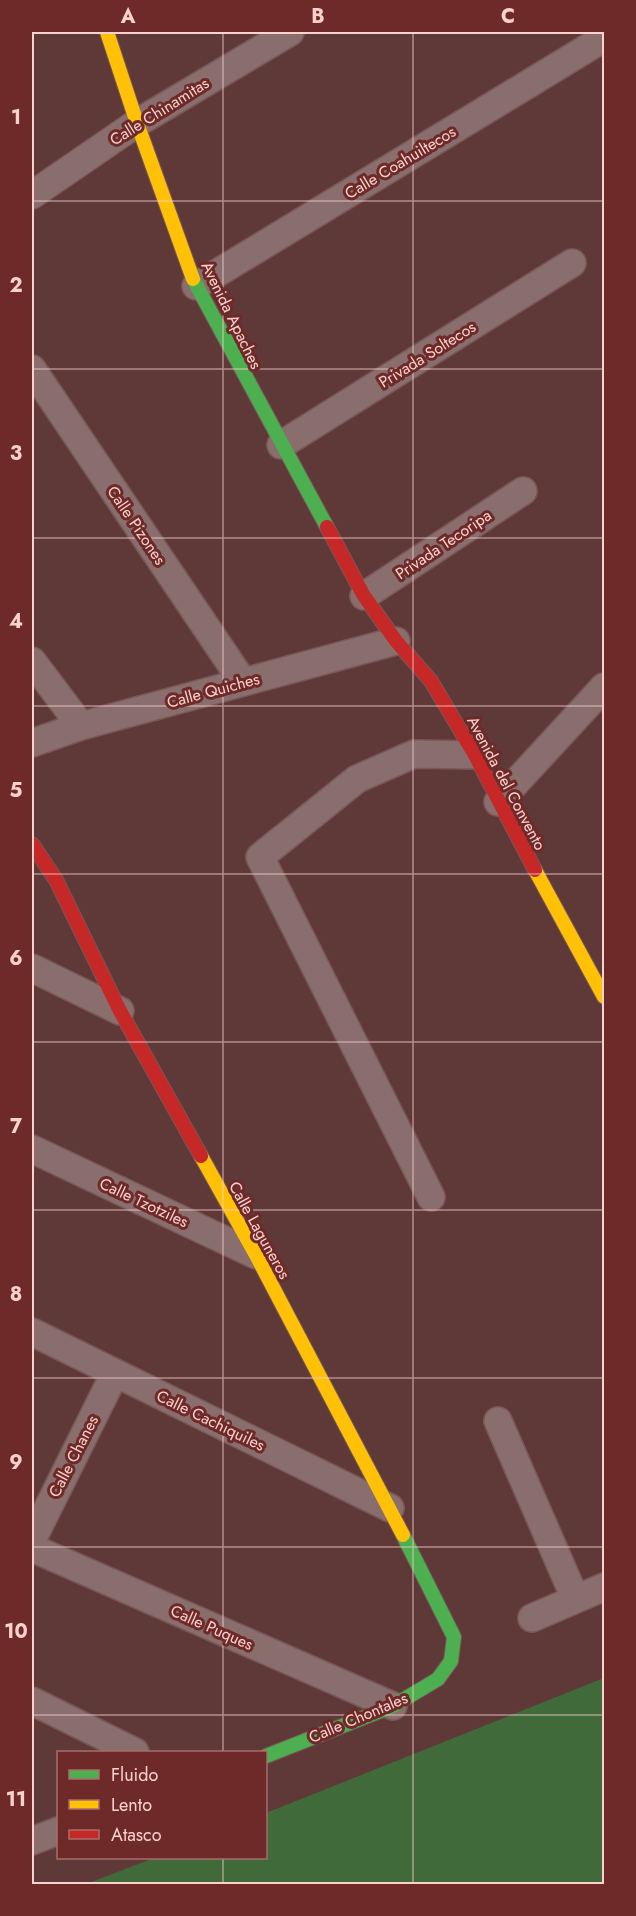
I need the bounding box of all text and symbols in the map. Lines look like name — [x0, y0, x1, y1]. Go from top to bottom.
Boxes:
text: A — [120, 2, 136, 31]
text: B — [311, 2, 325, 31]
text: C — [501, 2, 515, 31]
street label: Calle Chinamitas — [105, 72, 213, 151]
text: 1 — [11, 103, 21, 132]
street label: Calle Coahuiltecos — [340, 120, 460, 205]
street label: Avenida Apaches — [196, 258, 268, 373]
text: 2 — [9, 271, 23, 300]
street label: Privada Soltecos — [374, 315, 480, 393]
text: 3 — [10, 439, 22, 468]
street label: Calle Pizones — [102, 481, 172, 569]
street label: Privada Tecoripa — [391, 504, 496, 585]
text: 4 — [9, 607, 23, 636]
street label: Calle Quiches — [164, 667, 262, 714]
street label: Avenida del Convento — [461, 712, 552, 855]
text: 5 — [10, 776, 23, 805]
text: 6 — [9, 944, 23, 973]
text: 7 — [10, 1112, 23, 1141]
street label: Calle Tzotziles — [96, 1172, 192, 1233]
street label: Calle Laguneros — [223, 1177, 296, 1283]
text: 8 — [10, 1280, 22, 1309]
street label: Calle Cachiquiles — [153, 1384, 269, 1457]
street label: Calle Chanes — [43, 1411, 104, 1501]
text: 9 — [9, 1448, 23, 1477]
street label: Calle Puques — [167, 1599, 257, 1656]
text: 10 — [4, 1617, 28, 1646]
street label: Calle Chontales — [305, 1686, 411, 1749]
legend — [57, 1751, 267, 1859]
text: Fluido — [111, 1762, 159, 1788]
text: 11 — [6, 1785, 26, 1814]
text: Lento — [111, 1792, 152, 1818]
text: Atasco — [111, 1822, 162, 1848]

